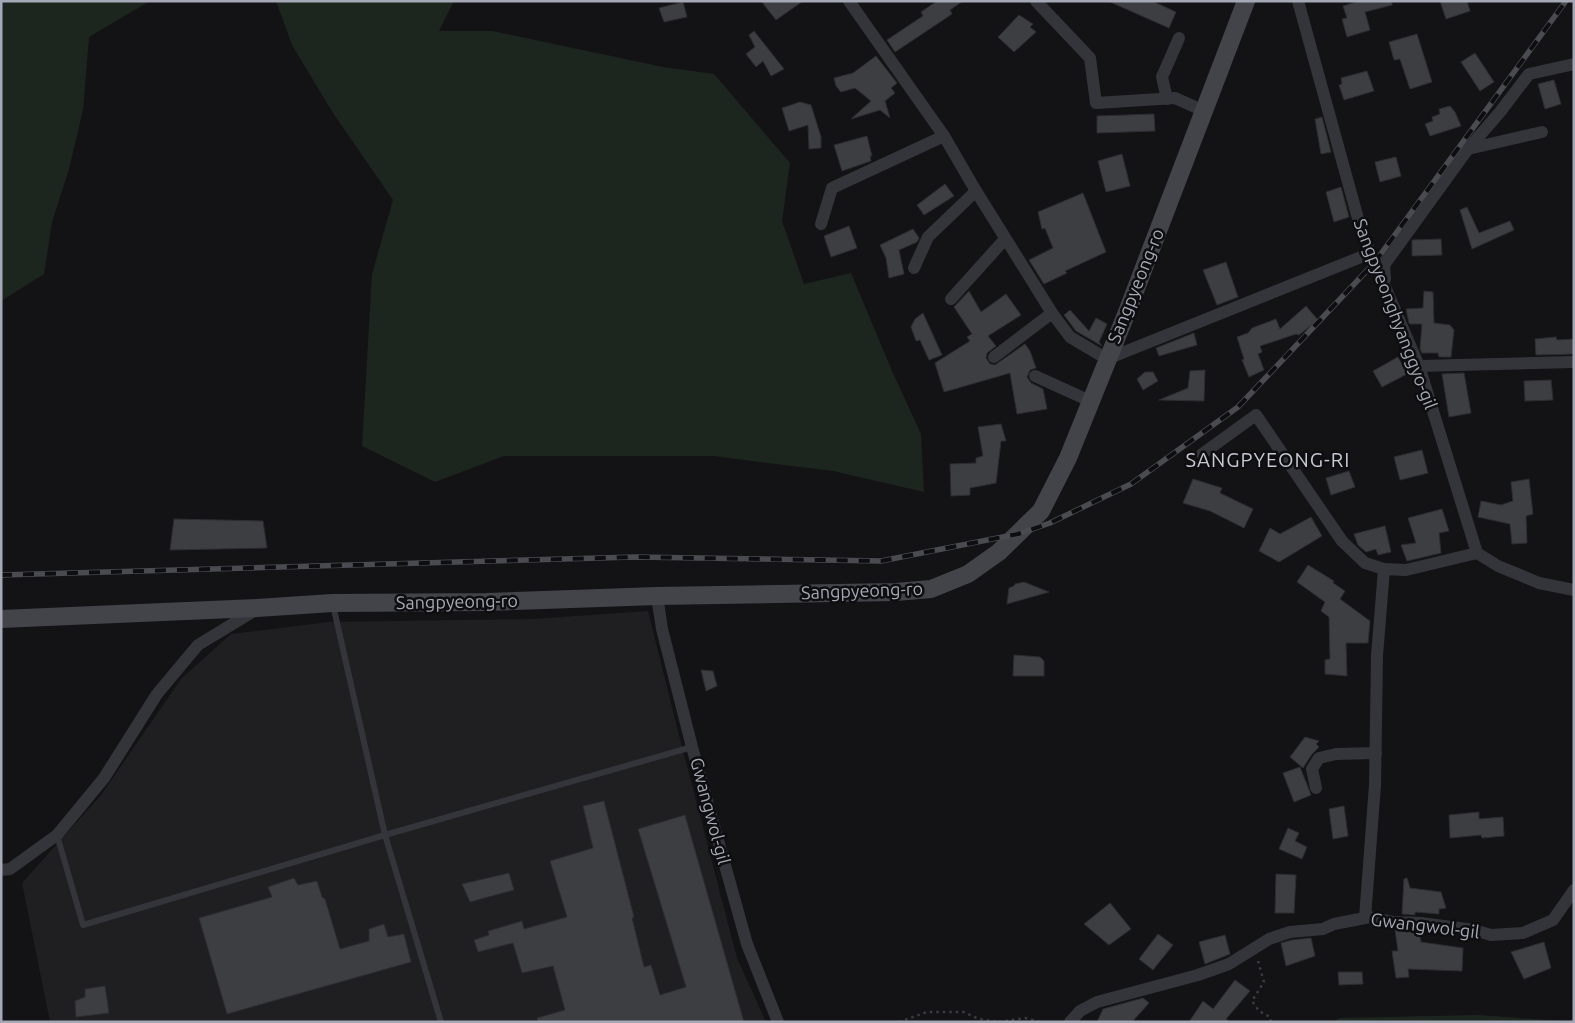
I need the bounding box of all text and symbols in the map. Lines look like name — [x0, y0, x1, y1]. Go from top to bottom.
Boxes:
street label: Sangpyeonghyanggyo-gil — [1350, 216, 1442, 412]
street label: Sangpyeong-ro — [1103, 225, 1167, 346]
district label: SANGPYEONG-RI — [1186, 448, 1350, 471]
street label: Sangpyeong-ro — [801, 578, 923, 602]
street label: Sangpyeong-ro — [396, 590, 518, 612]
street label: Gwangwol-gil — [687, 755, 735, 867]
street label: Gwangwol-gil — [1370, 908, 1481, 942]

